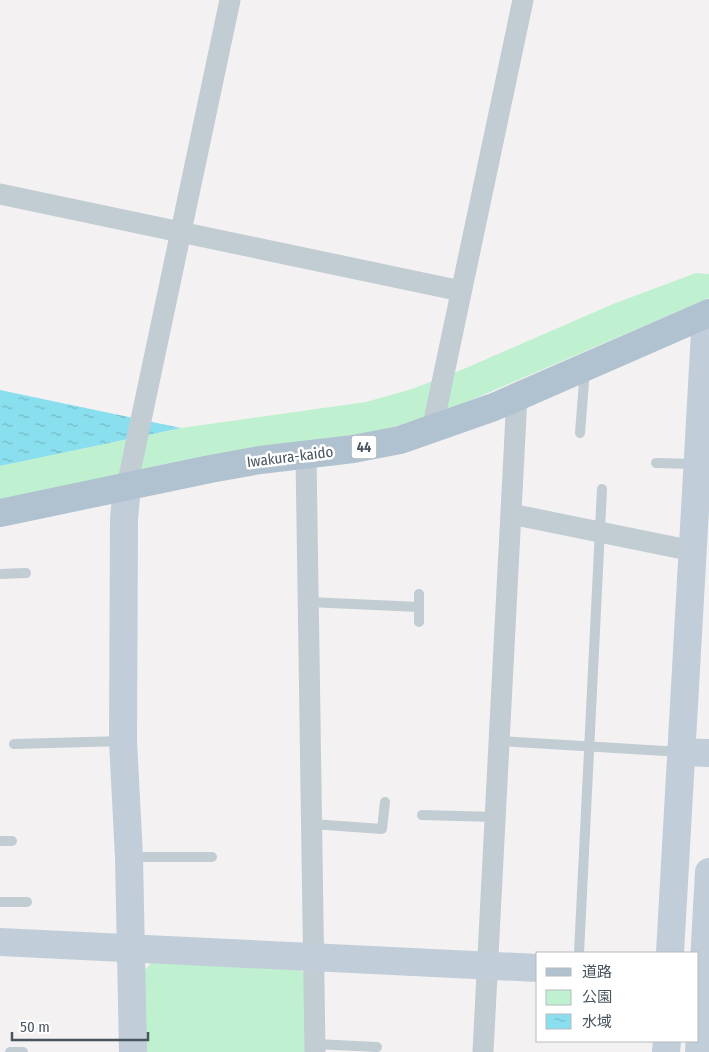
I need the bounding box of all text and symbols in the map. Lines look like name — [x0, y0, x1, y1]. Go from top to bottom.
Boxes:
road number: 44 — [352, 436, 376, 458]
street label: Iwakura-kaido — [246, 443, 334, 471]
legend — [536, 952, 699, 1042]
text: 道路 — [582, 963, 612, 981]
text: 公園 — [582, 988, 612, 1006]
scale bar — [12, 1010, 149, 1042]
text: 水域 — [582, 1013, 612, 1031]
text: 50 m — [20, 1018, 50, 1036]

